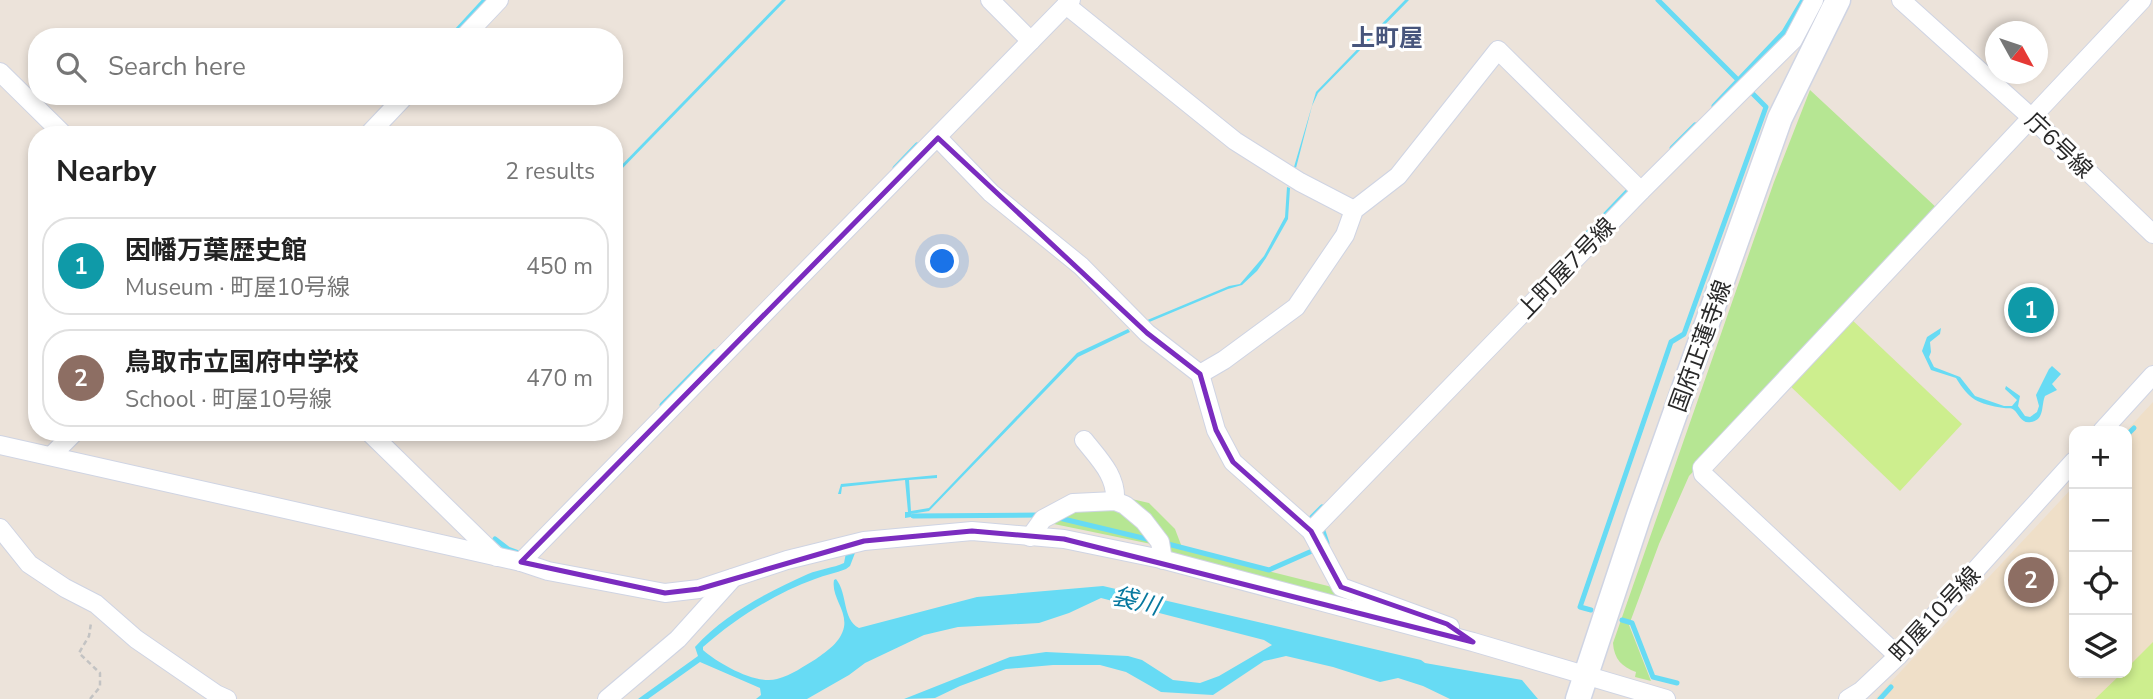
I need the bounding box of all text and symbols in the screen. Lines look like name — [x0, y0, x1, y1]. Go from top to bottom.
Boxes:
north arrow — [1985, 21, 2048, 84]
district label: 上町屋 — [1351, 22, 1423, 54]
search box — [28, 28, 623, 105]
icon: search — [52, 48, 90, 86]
text: Search here — [108, 49, 246, 84]
street label: 庁6号線 — [2018, 105, 2099, 185]
text: Nearby — [56, 151, 156, 192]
text: 2 results — [505, 156, 595, 187]
street label: 上町屋7号線 — [1510, 211, 1622, 325]
text: 因幡万葉歴史館 — [125, 233, 307, 268]
your location — [925, 244, 959, 278]
text: 1 — [74, 251, 88, 282]
text: 450 m — [526, 251, 593, 282]
text: Museum · 町屋10号線 — [125, 272, 350, 303]
street label: 国府正蓮寺線 — [1662, 276, 1739, 416]
pin: 1 — [2008, 284, 2054, 336]
text: 鳥取市立国府中学校 — [125, 345, 359, 380]
text: 2 — [74, 363, 88, 394]
text: 470 m — [526, 363, 593, 394]
text: School · 町屋10号線 — [125, 384, 332, 415]
map controls — [2069, 426, 2132, 678]
button: + — [2069, 426, 2132, 489]
button: − — [2069, 489, 2132, 552]
button: locate — [2069, 552, 2132, 615]
pin: 2 — [2008, 554, 2054, 606]
street label: 町屋10号線 — [1883, 560, 1987, 669]
water label: 袋川 — [1109, 580, 1166, 623]
button: layers — [2069, 615, 2132, 678]

